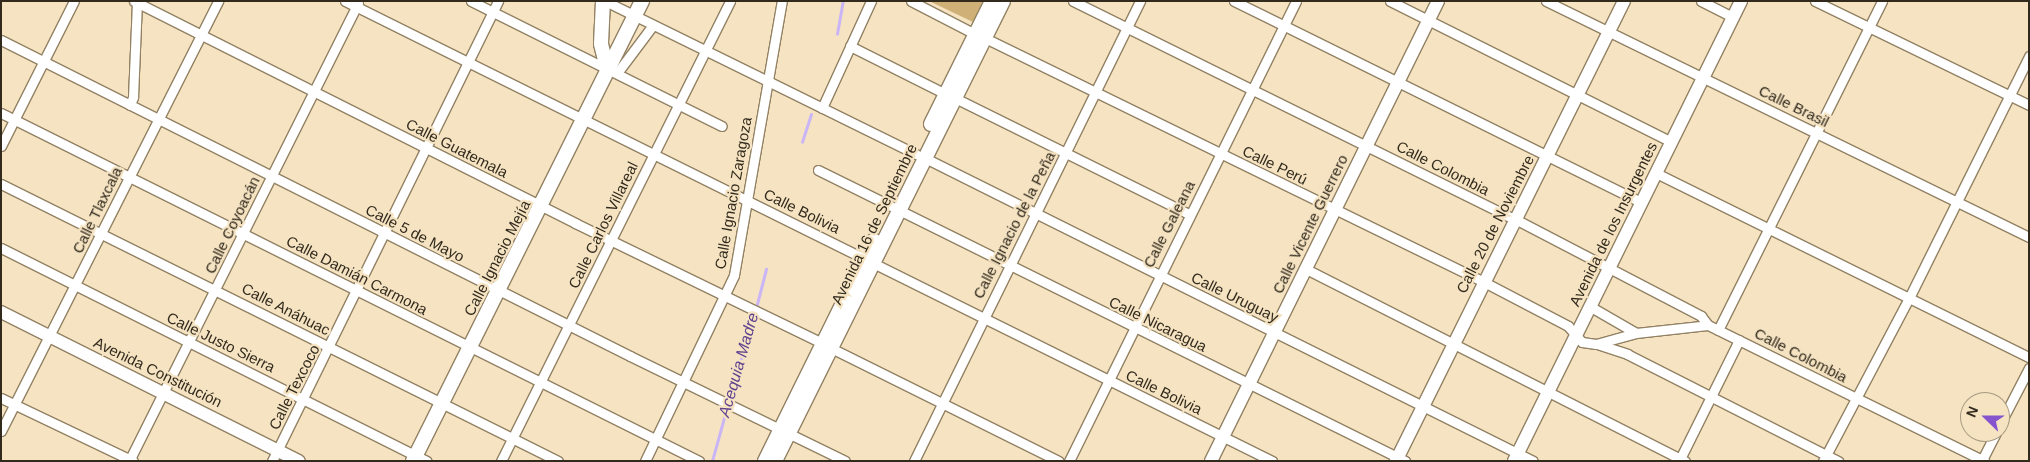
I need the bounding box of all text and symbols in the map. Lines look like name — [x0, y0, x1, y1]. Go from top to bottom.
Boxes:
street label: Calle Brasil — [1756, 81, 1832, 131]
street label: Calle Guatemala — [403, 115, 511, 181]
street label: Calle Ignacio Zaragoza — [711, 115, 755, 271]
street label: Calle Colombia — [1394, 137, 1492, 199]
street label: Avenida de los Insurgentes — [1565, 139, 1661, 309]
street label: Avenida 16 de Septiembre — [827, 141, 921, 307]
street label: Calle Perú — [1240, 142, 1310, 188]
street label: Calle Ignacio de la Peña — [969, 148, 1059, 302]
street label: Calle Vicente Guerrero — [1269, 152, 1351, 296]
street label: Calle 20 de Noviembre — [1452, 152, 1538, 296]
street label: Calle Carlos Villareal — [564, 159, 642, 291]
street label: Calle Tlaxcala — [68, 164, 126, 256]
street label: Calle Coyoacán — [201, 173, 263, 277]
street label: Calle Galeana — [1139, 178, 1199, 270]
street label: Calle Bolivia — [761, 185, 843, 237]
street label: Calle Ignacio Mejía — [460, 197, 534, 319]
street label: Calle 5 de Mayo — [363, 200, 467, 266]
street label: Calle Damián Carmona — [283, 232, 431, 318]
street label: Calle Uruguay — [1188, 268, 1282, 326]
street label: Calle Anáhuac — [238, 279, 334, 339]
street label: Calle Nicaragua — [1106, 293, 1210, 355]
street label: Calle Justo Sierra — [164, 308, 278, 376]
water label: Acequia Madre — [715, 311, 763, 419]
street label: Calle Colombia — [1752, 324, 1850, 386]
street label: Avenida Constitución — [91, 333, 225, 411]
street label: Calle Texcoco — [265, 341, 323, 433]
street label: Calle Bolivia — [1123, 366, 1205, 418]
north arrow — [1960, 392, 2010, 442]
text: N — [1963, 404, 1981, 419]

